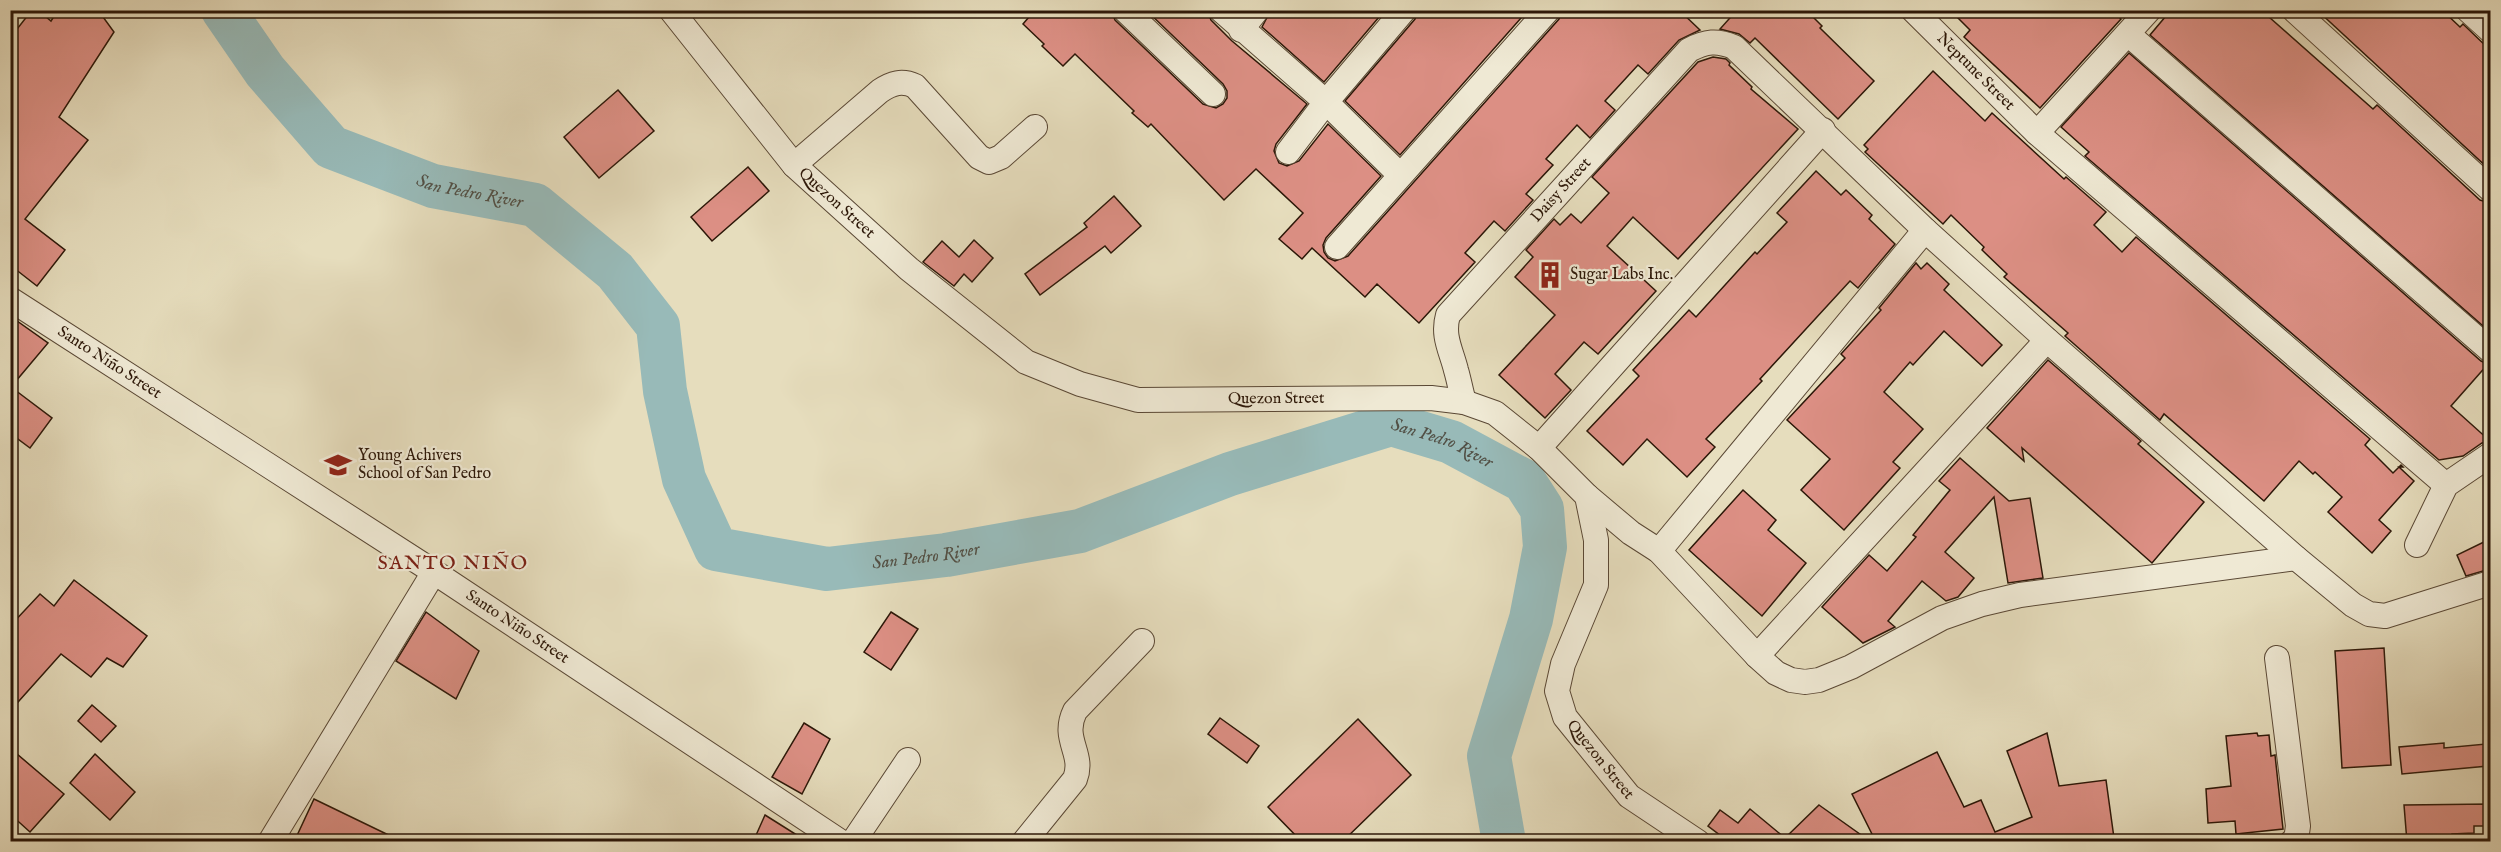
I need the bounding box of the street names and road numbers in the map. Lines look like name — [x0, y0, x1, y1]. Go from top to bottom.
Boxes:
street label: Neptune Street — [1932, 29, 2019, 115]
street label: Daisy Street — [1527, 153, 1596, 227]
street label: Quezon Street — [794, 164, 879, 243]
street label: Santo Niño Street — [54, 322, 165, 404]
street label: Quezon Street — [1228, 389, 1325, 409]
street label: Santo Niño Street — [462, 586, 573, 669]
street label: Quezon Street — [1562, 716, 1638, 804]

